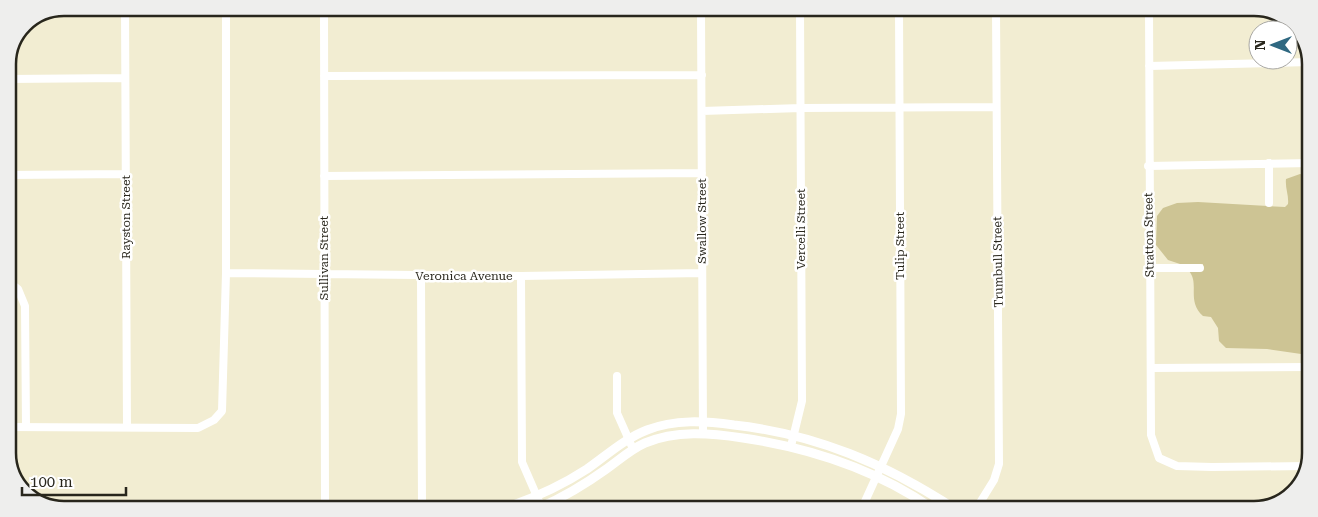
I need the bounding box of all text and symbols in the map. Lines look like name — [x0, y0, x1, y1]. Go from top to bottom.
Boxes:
north arrow — [1248, 20, 1298, 70]
text: N — [1252, 39, 1268, 50]
street label: Rayston Street — [119, 174, 133, 259]
street label: Swallow Street — [695, 178, 709, 264]
street label: Vercelli Street — [794, 188, 808, 270]
street label: Stratton Street — [1141, 192, 1157, 277]
street label: Tulip Street — [893, 211, 907, 280]
street label: Sullivan Street — [317, 215, 331, 300]
street label: Trumbull Street — [990, 216, 1006, 308]
street label: Veronica Avenue — [415, 269, 513, 283]
scale bar — [22, 464, 126, 496]
text: 100 m — [30, 473, 73, 491]

